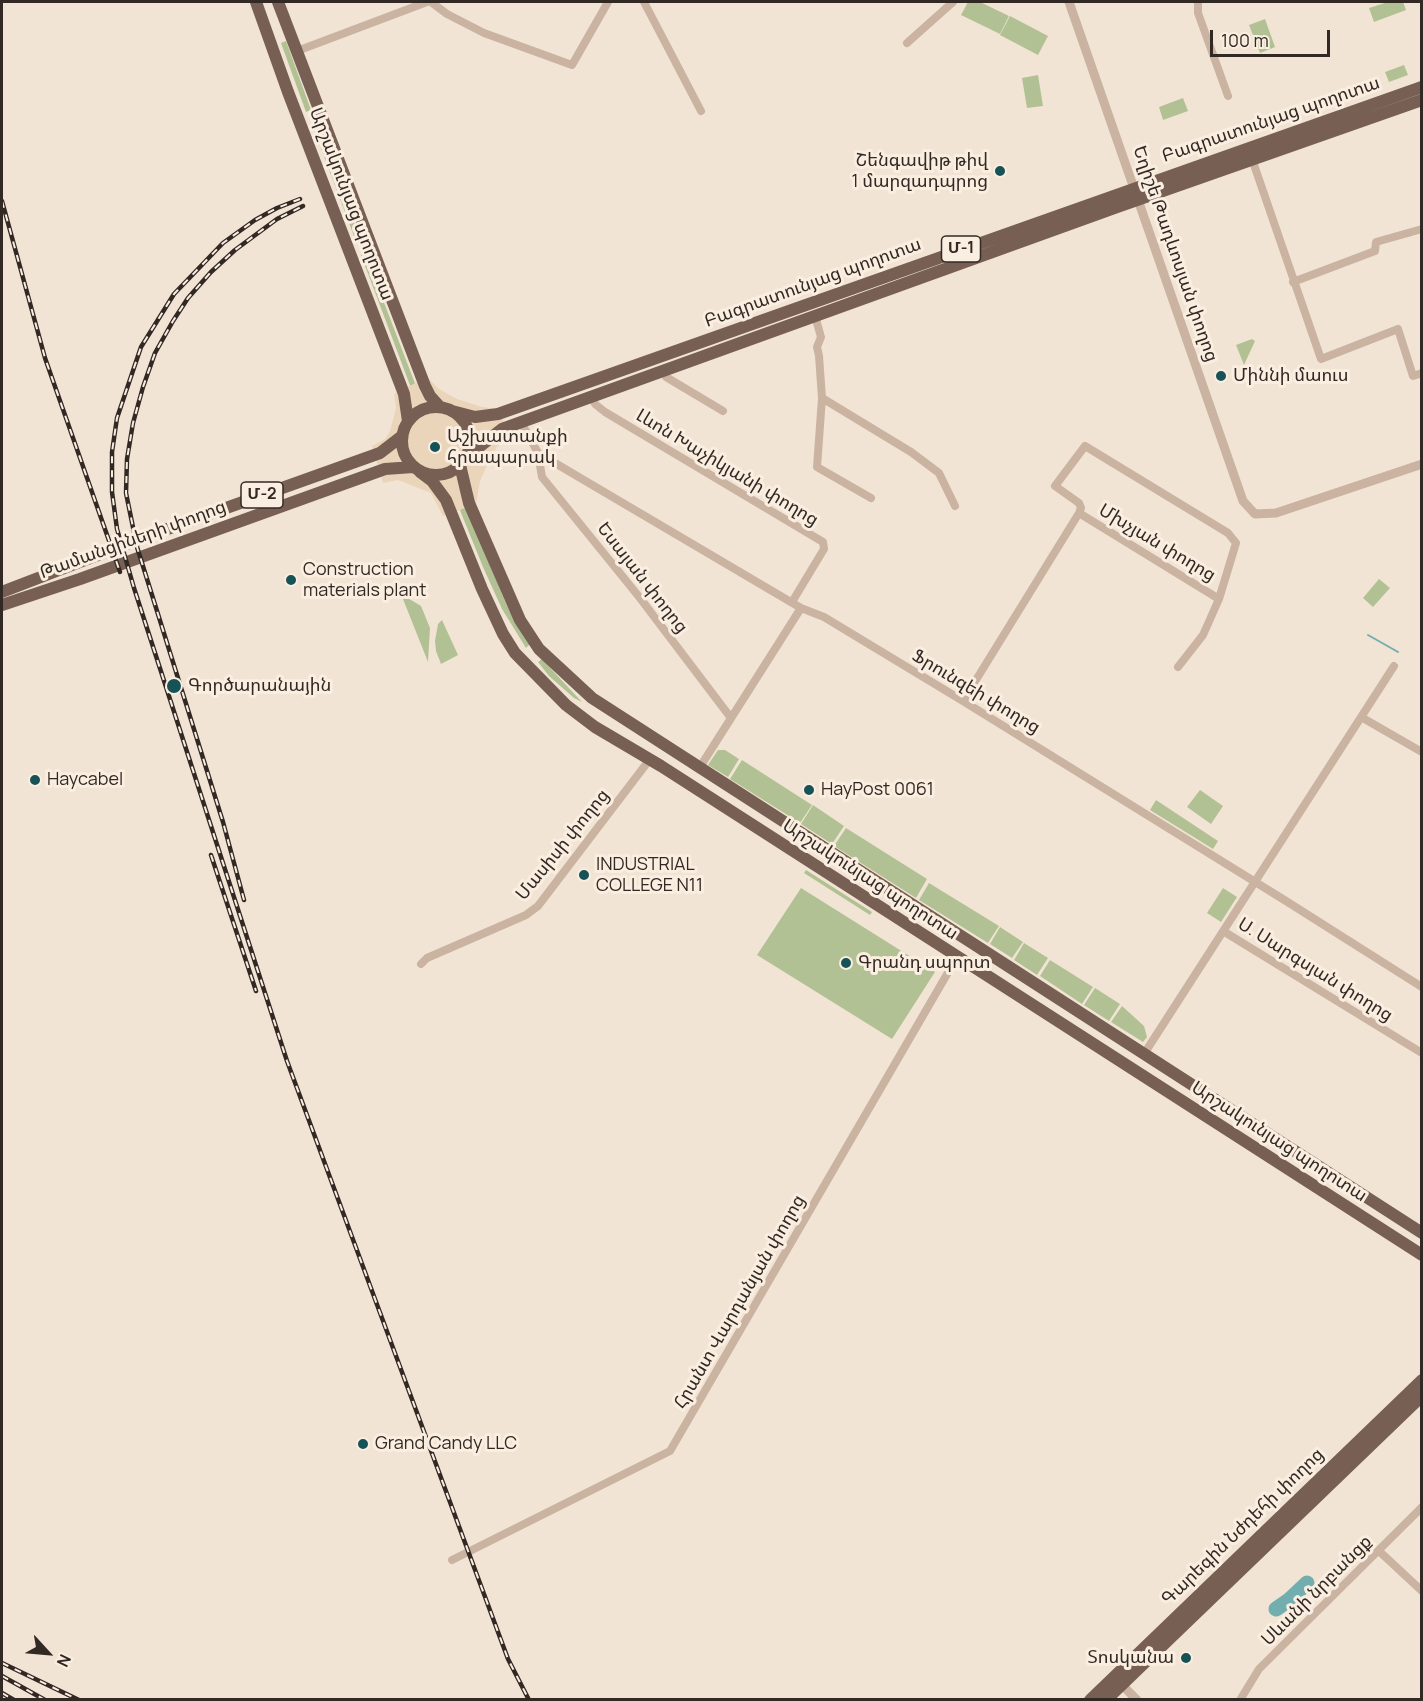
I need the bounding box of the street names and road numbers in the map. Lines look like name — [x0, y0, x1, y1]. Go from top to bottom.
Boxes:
street label: Բագրատունյաց պողոտա — [1159, 72, 1383, 168]
street label: Արշակունյաց պողոտա — [304, 104, 398, 304]
street label: Եղիշե Թադևոսյան փողոց — [1128, 143, 1222, 365]
street label: Բագրատունյաց պողոտա — [702, 234, 924, 332]
road number: Մ-1 — [942, 236, 980, 262]
street label: Լևոն Խաչիկյանի փողոց — [632, 405, 822, 531]
road number: Մ-2 — [241, 482, 283, 508]
street label: Թամանցիների փողոց — [37, 496, 229, 584]
street label: Մխչյան փողոց — [1095, 500, 1219, 586]
street label: Եսայան փողոց — [592, 518, 692, 638]
street label: Ֆրունզեի փողոց — [908, 645, 1044, 739]
street label: Մասիսի փողոց — [512, 785, 614, 905]
street label: Արշակունյաց պողոտա — [778, 815, 962, 945]
street label: Ս. Սարգսյան փողոց — [1233, 913, 1397, 1027]
street label: Արշակունյաց պողոտա — [1187, 1077, 1371, 1207]
street label: Հրանտ Վարդանյան փողոց — [670, 1191, 810, 1413]
street label: Գարեգին Նժդեհի փողոց — [1158, 1444, 1328, 1610]
street label: Սևանի նրբանցք — [1257, 1531, 1377, 1651]

